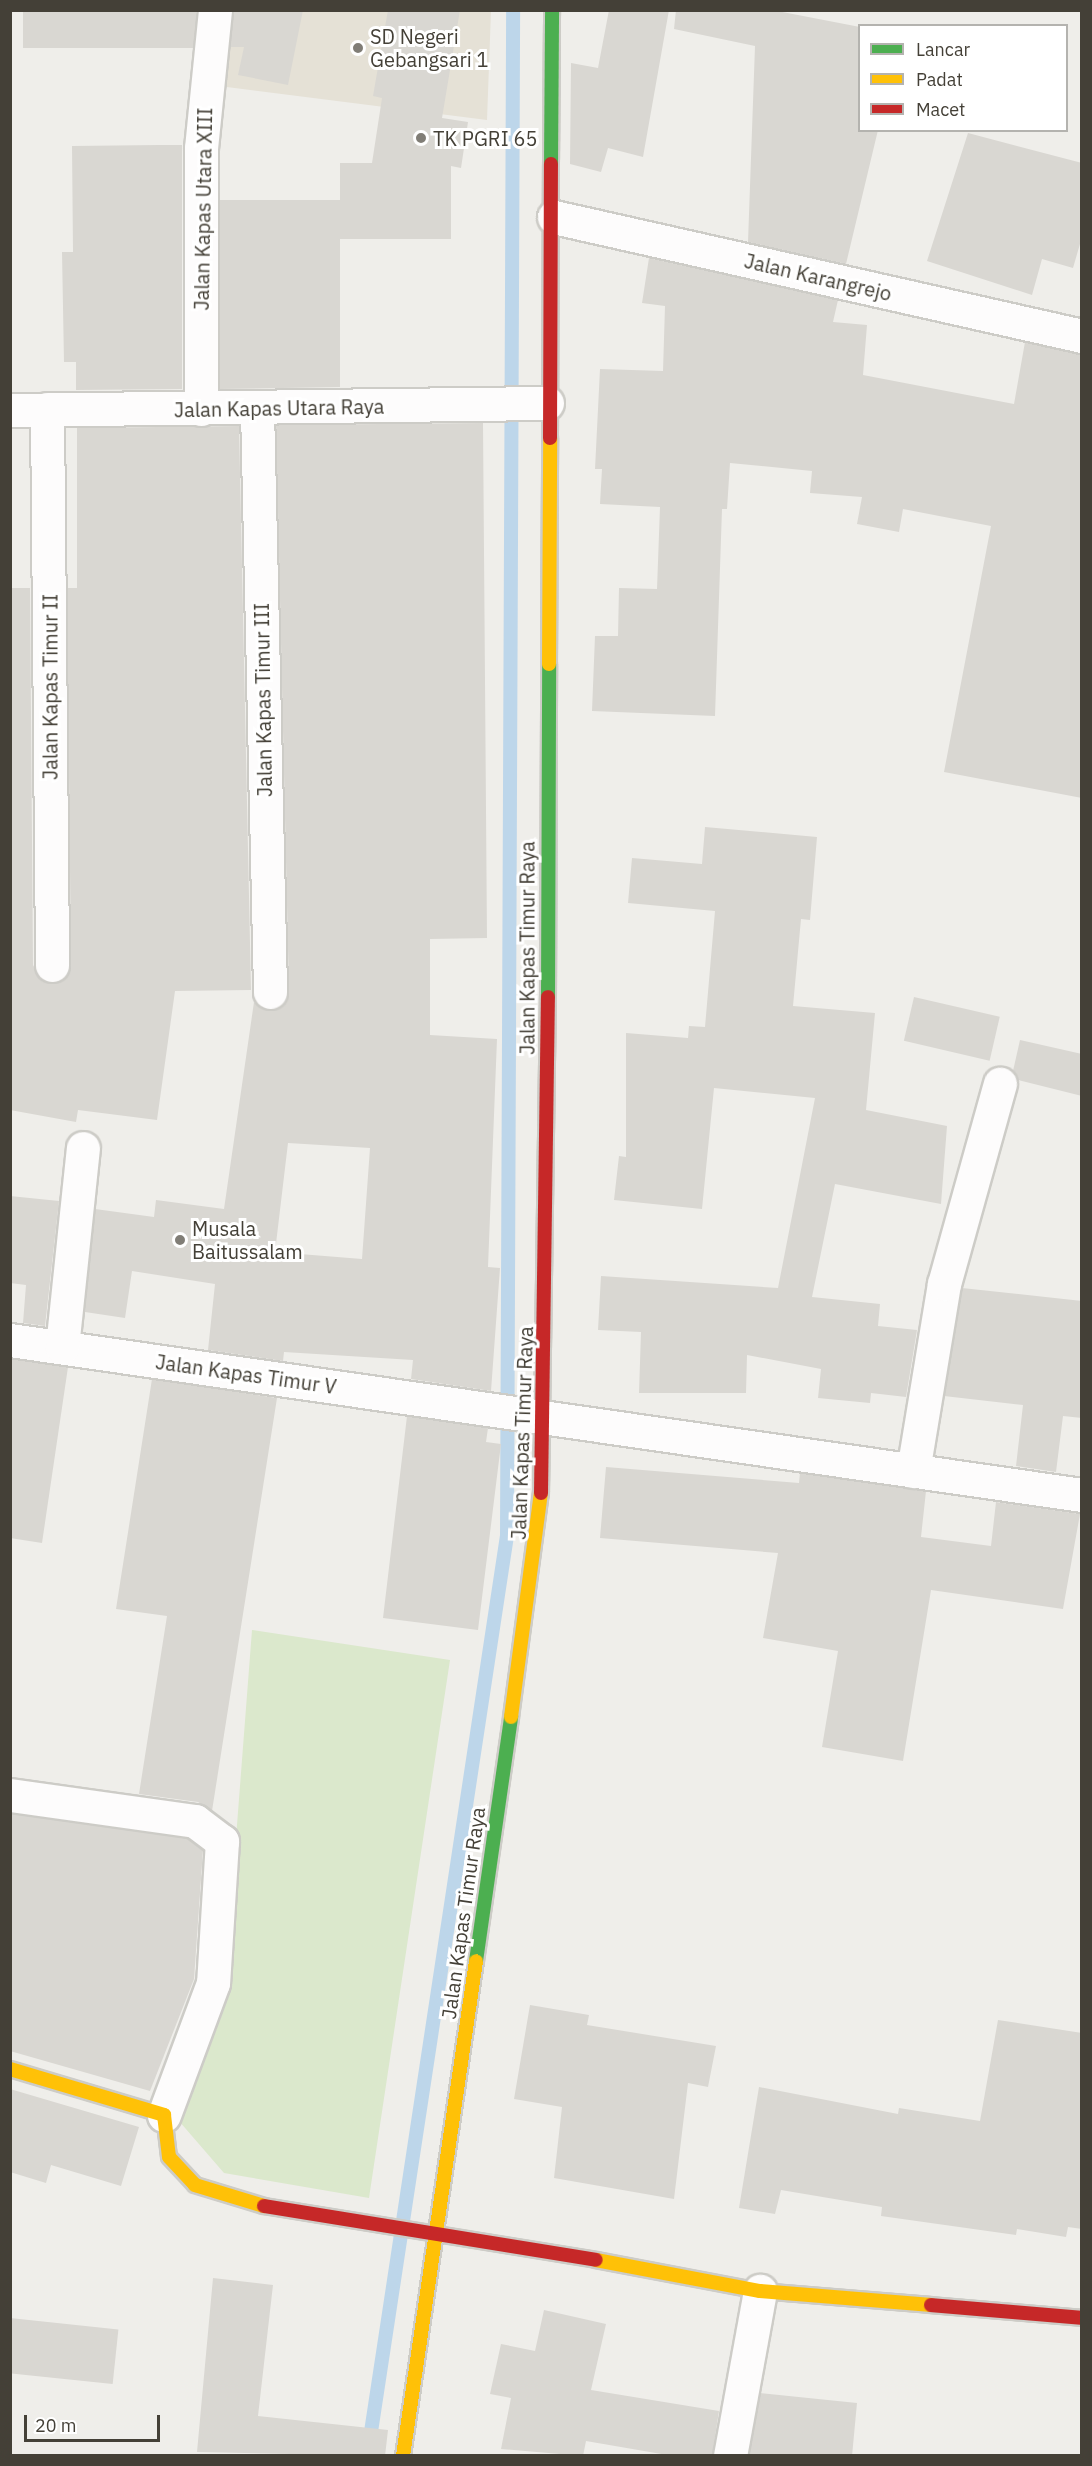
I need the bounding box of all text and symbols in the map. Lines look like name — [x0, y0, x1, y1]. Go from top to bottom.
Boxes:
place label: SD Negeri Gebangsari 1 — [370, 24, 489, 71]
legend — [858, 24, 1068, 132]
text: Lancar — [916, 38, 970, 61]
marker: SD Negeri Gebangsari 1 — [351, 41, 365, 55]
text: Padat — [916, 68, 963, 91]
text: Macet — [916, 98, 965, 121]
street label: Jalan Kapas Utara XIII — [189, 107, 217, 311]
place label: TK PGRI 65 — [433, 126, 537, 150]
marker: TK PGRI 65 — [414, 131, 428, 145]
street label: Jalan Karangrejo — [742, 248, 894, 306]
street label: Jalan Kapas Utara Raya — [174, 394, 384, 422]
street label: Jalan Kapas Timur II — [38, 594, 62, 780]
street label: Jalan Kapas Timur III — [249, 603, 277, 797]
street label: Jalan Kapas Timur Raya — [515, 841, 539, 1055]
place label: Musala Baitussalam — [192, 1216, 303, 1263]
marker: Musala Baitussalam — [173, 1233, 187, 1247]
street label: Jalan Kapas Timur Raya — [506, 1326, 538, 1540]
street label: Jalan Kapas Timur V — [154, 1349, 338, 1399]
street label: Jalan Kapas Timur Raya — [436, 1805, 490, 2021]
scale bar — [27, 2403, 164, 2441]
text: 20 m — [35, 2414, 77, 2437]

